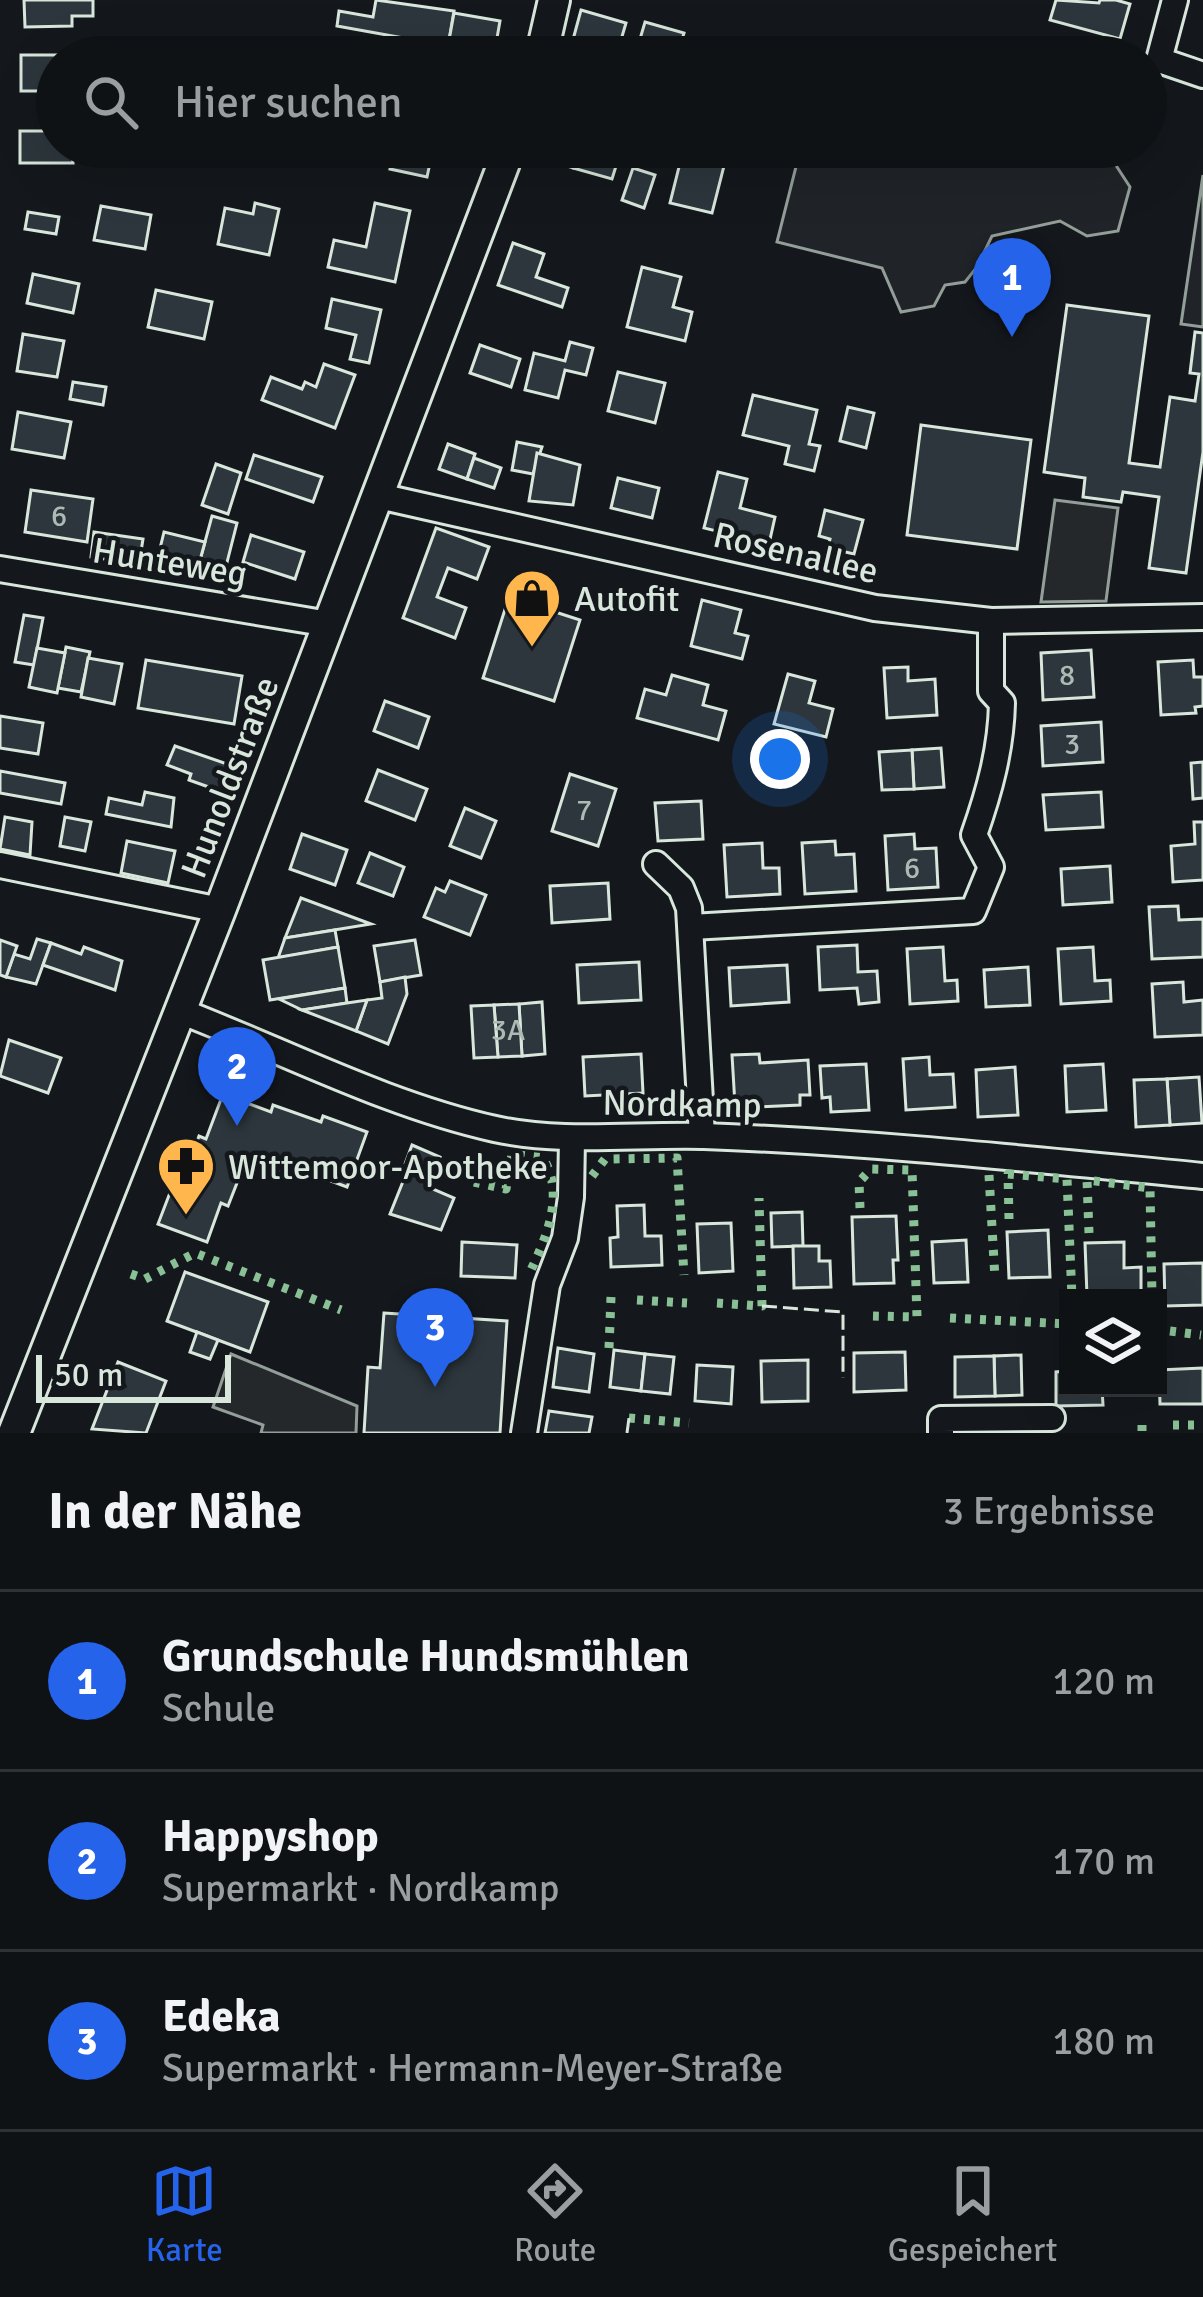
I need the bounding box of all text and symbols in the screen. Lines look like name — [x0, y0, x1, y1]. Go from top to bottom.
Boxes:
search box — [36, 36, 1167, 168]
icon: search — [78, 69, 144, 135]
text: Hier suchen — [174, 75, 403, 130]
pin: 1 — [973, 238, 1051, 337]
house number: 6 — [51, 498, 67, 535]
street label: Rosenallee — [709, 513, 883, 594]
street label: Hunteweg — [89, 528, 250, 597]
shop icon: Autofit — [501, 567, 563, 649]
place label: Autofit — [574, 577, 679, 622]
house number: 8 — [1059, 657, 1075, 694]
street label: Hunoldstraße — [171, 671, 289, 885]
house number: 3 — [1064, 726, 1080, 763]
your location — [750, 729, 810, 789]
house number: 7 — [576, 792, 592, 829]
house number: 6 — [904, 850, 920, 887]
house number: 3A — [491, 1012, 525, 1049]
pin: 2 — [198, 1027, 276, 1126]
street label: Nordkamp — [602, 1081, 762, 1128]
pharmacy icon: Wittemoor-Apotheke — [155, 1135, 217, 1217]
place label: Wittemoor-Apotheke — [228, 1145, 548, 1190]
pin: 3 — [396, 1288, 474, 1387]
map controls — [1059, 1289, 1167, 1397]
button: layers — [1059, 1289, 1167, 1397]
scale bar — [36, 1349, 231, 1402]
text: 50 m — [54, 1355, 123, 1396]
text: In der Nähe — [48, 1480, 302, 1543]
text: 3 Ergebnisse — [943, 1487, 1155, 1535]
text: Grundschule Hundsmühlen — [162, 1629, 690, 1684]
text: 1 — [76, 1657, 98, 1705]
text: 120 m — [1052, 1657, 1155, 1705]
text: Schule — [162, 1684, 275, 1732]
text: Happyshop — [162, 1809, 379, 1864]
text: 2 — [76, 1837, 98, 1885]
text: 170 m — [1052, 1837, 1155, 1885]
text: Supermarkt · Nordkamp — [162, 1864, 560, 1912]
text: Edeka — [162, 1989, 281, 2044]
text: 3 — [76, 2017, 98, 2065]
text: 180 m — [1052, 2017, 1155, 2065]
text: Supermarkt · Hermann-Meyer-Straße — [162, 2044, 783, 2092]
tab: Karte — [146, 2158, 223, 2271]
tab: Route — [514, 2158, 596, 2271]
tab: Gespeichert — [888, 2158, 1057, 2271]

